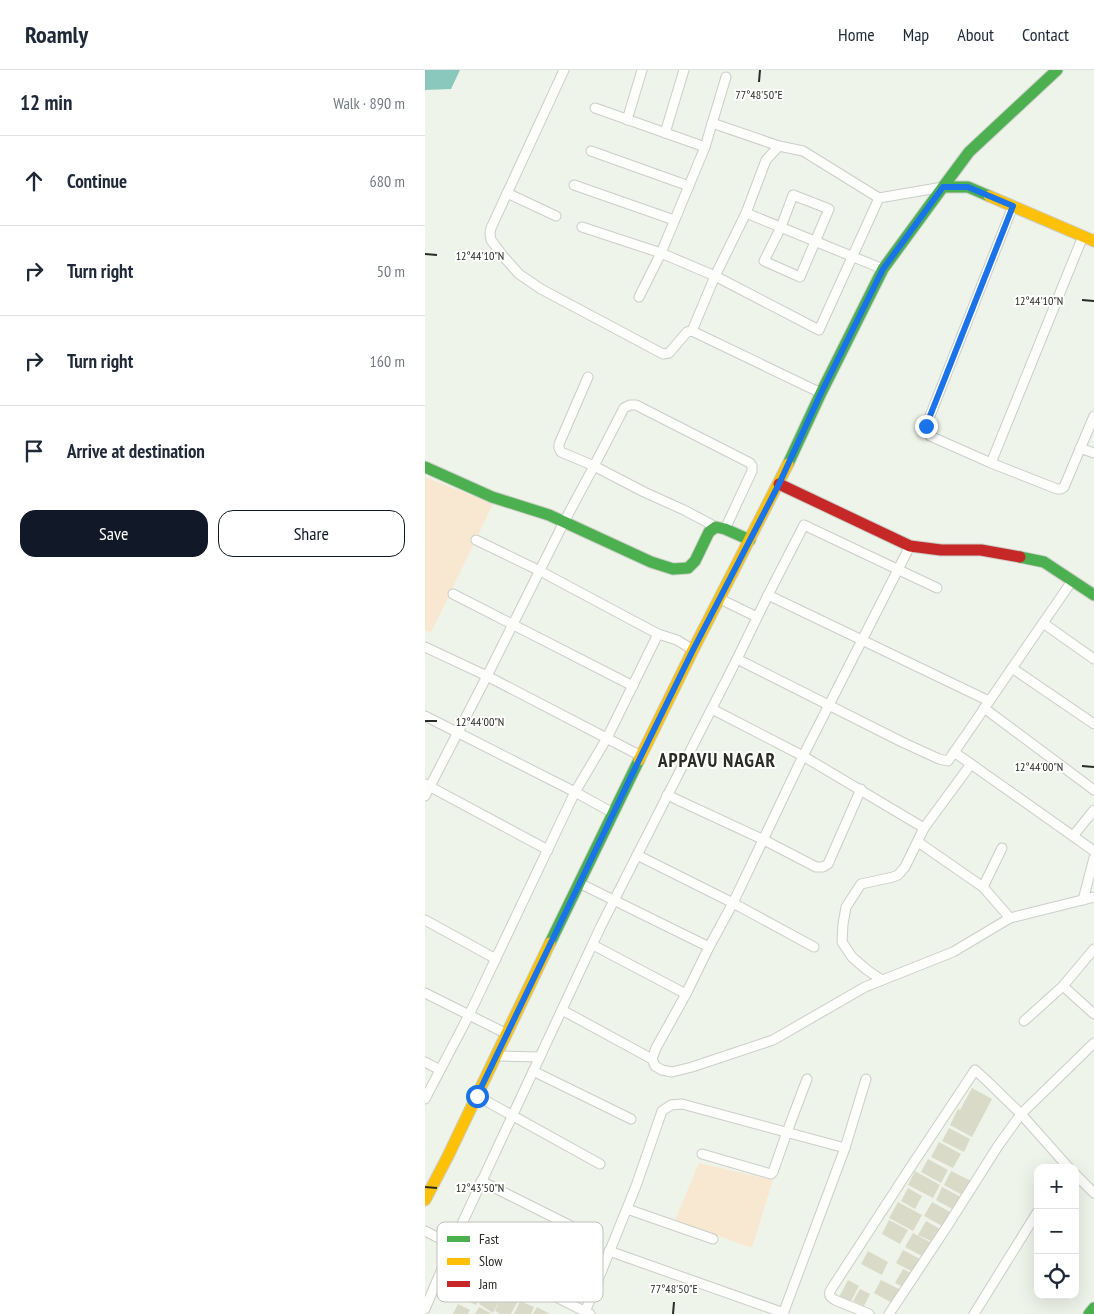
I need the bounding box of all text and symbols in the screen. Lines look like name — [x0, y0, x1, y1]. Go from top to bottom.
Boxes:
text: Roamly — [25, 19, 88, 50]
text: Home — [838, 23, 875, 46]
text: Map — [903, 23, 929, 46]
text: About — [957, 23, 994, 46]
text: Contact — [1022, 23, 1069, 46]
text: 77°48'50"E — [735, 87, 783, 102]
text: 12 min — [20, 89, 72, 116]
text: Walk · 890 m — [333, 93, 405, 113]
icon: ahead — [20, 167, 48, 195]
text: Continue — [67, 169, 127, 193]
text: 680 m — [370, 171, 405, 191]
text: 12°44'10"N — [456, 248, 504, 263]
icon: right — [20, 257, 48, 285]
text: Turn right — [67, 259, 133, 283]
text: 50 m — [377, 261, 405, 281]
text: 12°44'10"N — [1015, 293, 1063, 308]
icon: right — [20, 347, 48, 375]
text: Turn right — [67, 349, 133, 373]
text: 160 m — [370, 351, 405, 371]
route end — [915, 415, 938, 438]
icon: arrive — [20, 437, 48, 465]
text: Arrive at destination — [67, 439, 205, 463]
button: Save — [20, 510, 208, 557]
button: Share — [218, 510, 405, 557]
text: 12°44'00"N — [456, 714, 504, 729]
district label: APPAVU NAGAR — [657, 748, 776, 772]
text: 12°44'00"N — [1015, 759, 1063, 774]
route start — [466, 1085, 489, 1108]
map controls — [1034, 1164, 1079, 1299]
button: + — [1034, 1164, 1079, 1209]
text: 12°43'50"N — [456, 1180, 504, 1195]
button: − — [1034, 1209, 1079, 1254]
legend — [437, 1222, 603, 1302]
text: Fast — [479, 1230, 499, 1248]
text: Slow — [479, 1252, 503, 1270]
button: locate — [1034, 1254, 1079, 1299]
text: Jam — [478, 1275, 497, 1293]
text: 77°48'50"E — [650, 1281, 698, 1296]

